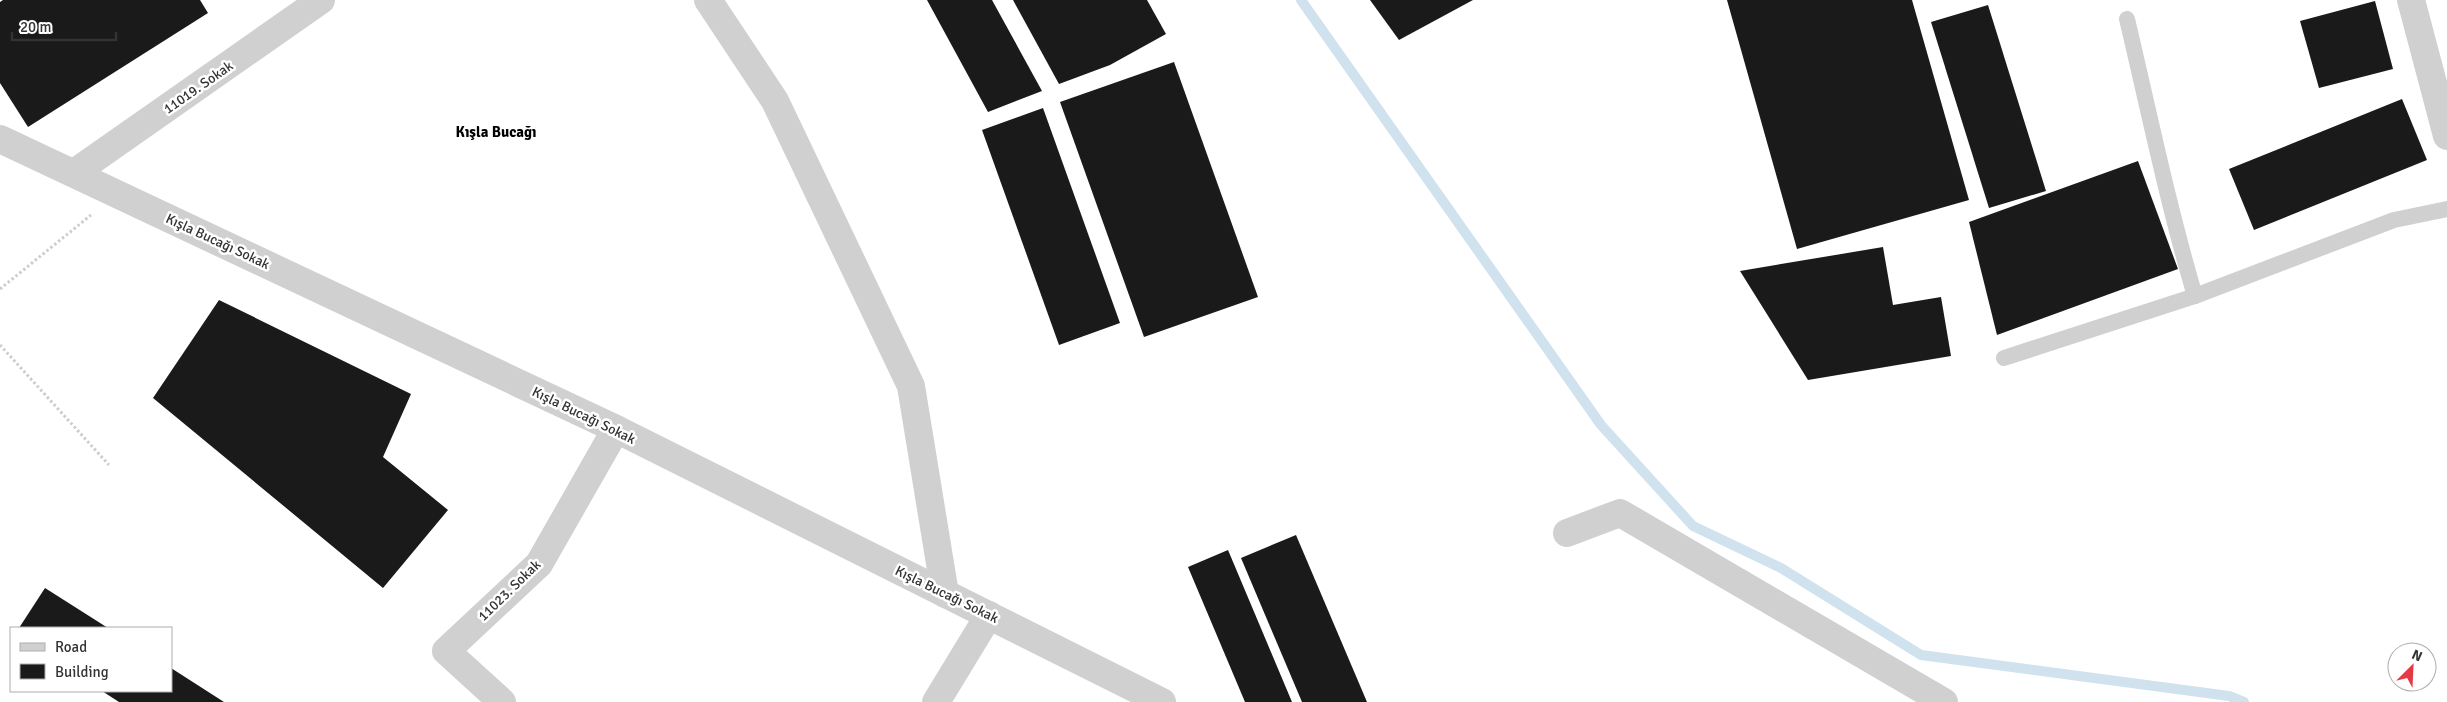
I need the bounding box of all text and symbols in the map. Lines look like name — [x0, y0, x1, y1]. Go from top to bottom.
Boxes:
scale bar — [12, 10, 116, 42]
text: 20 m — [20, 18, 51, 36]
street label: 11019. Sokak — [160, 57, 236, 118]
district label: Kışla Bucağı — [456, 123, 536, 141]
street label: Kışla Bucağı Sokak — [163, 210, 272, 273]
street label: Kışla Bucağı Sokak — [529, 383, 638, 448]
street label: 11023. Sokak — [474, 556, 544, 625]
street label: Kışla Bucağı Sokak — [892, 562, 1001, 627]
legend — [10, 627, 172, 692]
text: Road — [55, 638, 87, 656]
north arrow — [2387, 642, 2437, 692]
text: N — [2409, 646, 2425, 665]
text: Building — [55, 663, 109, 681]

